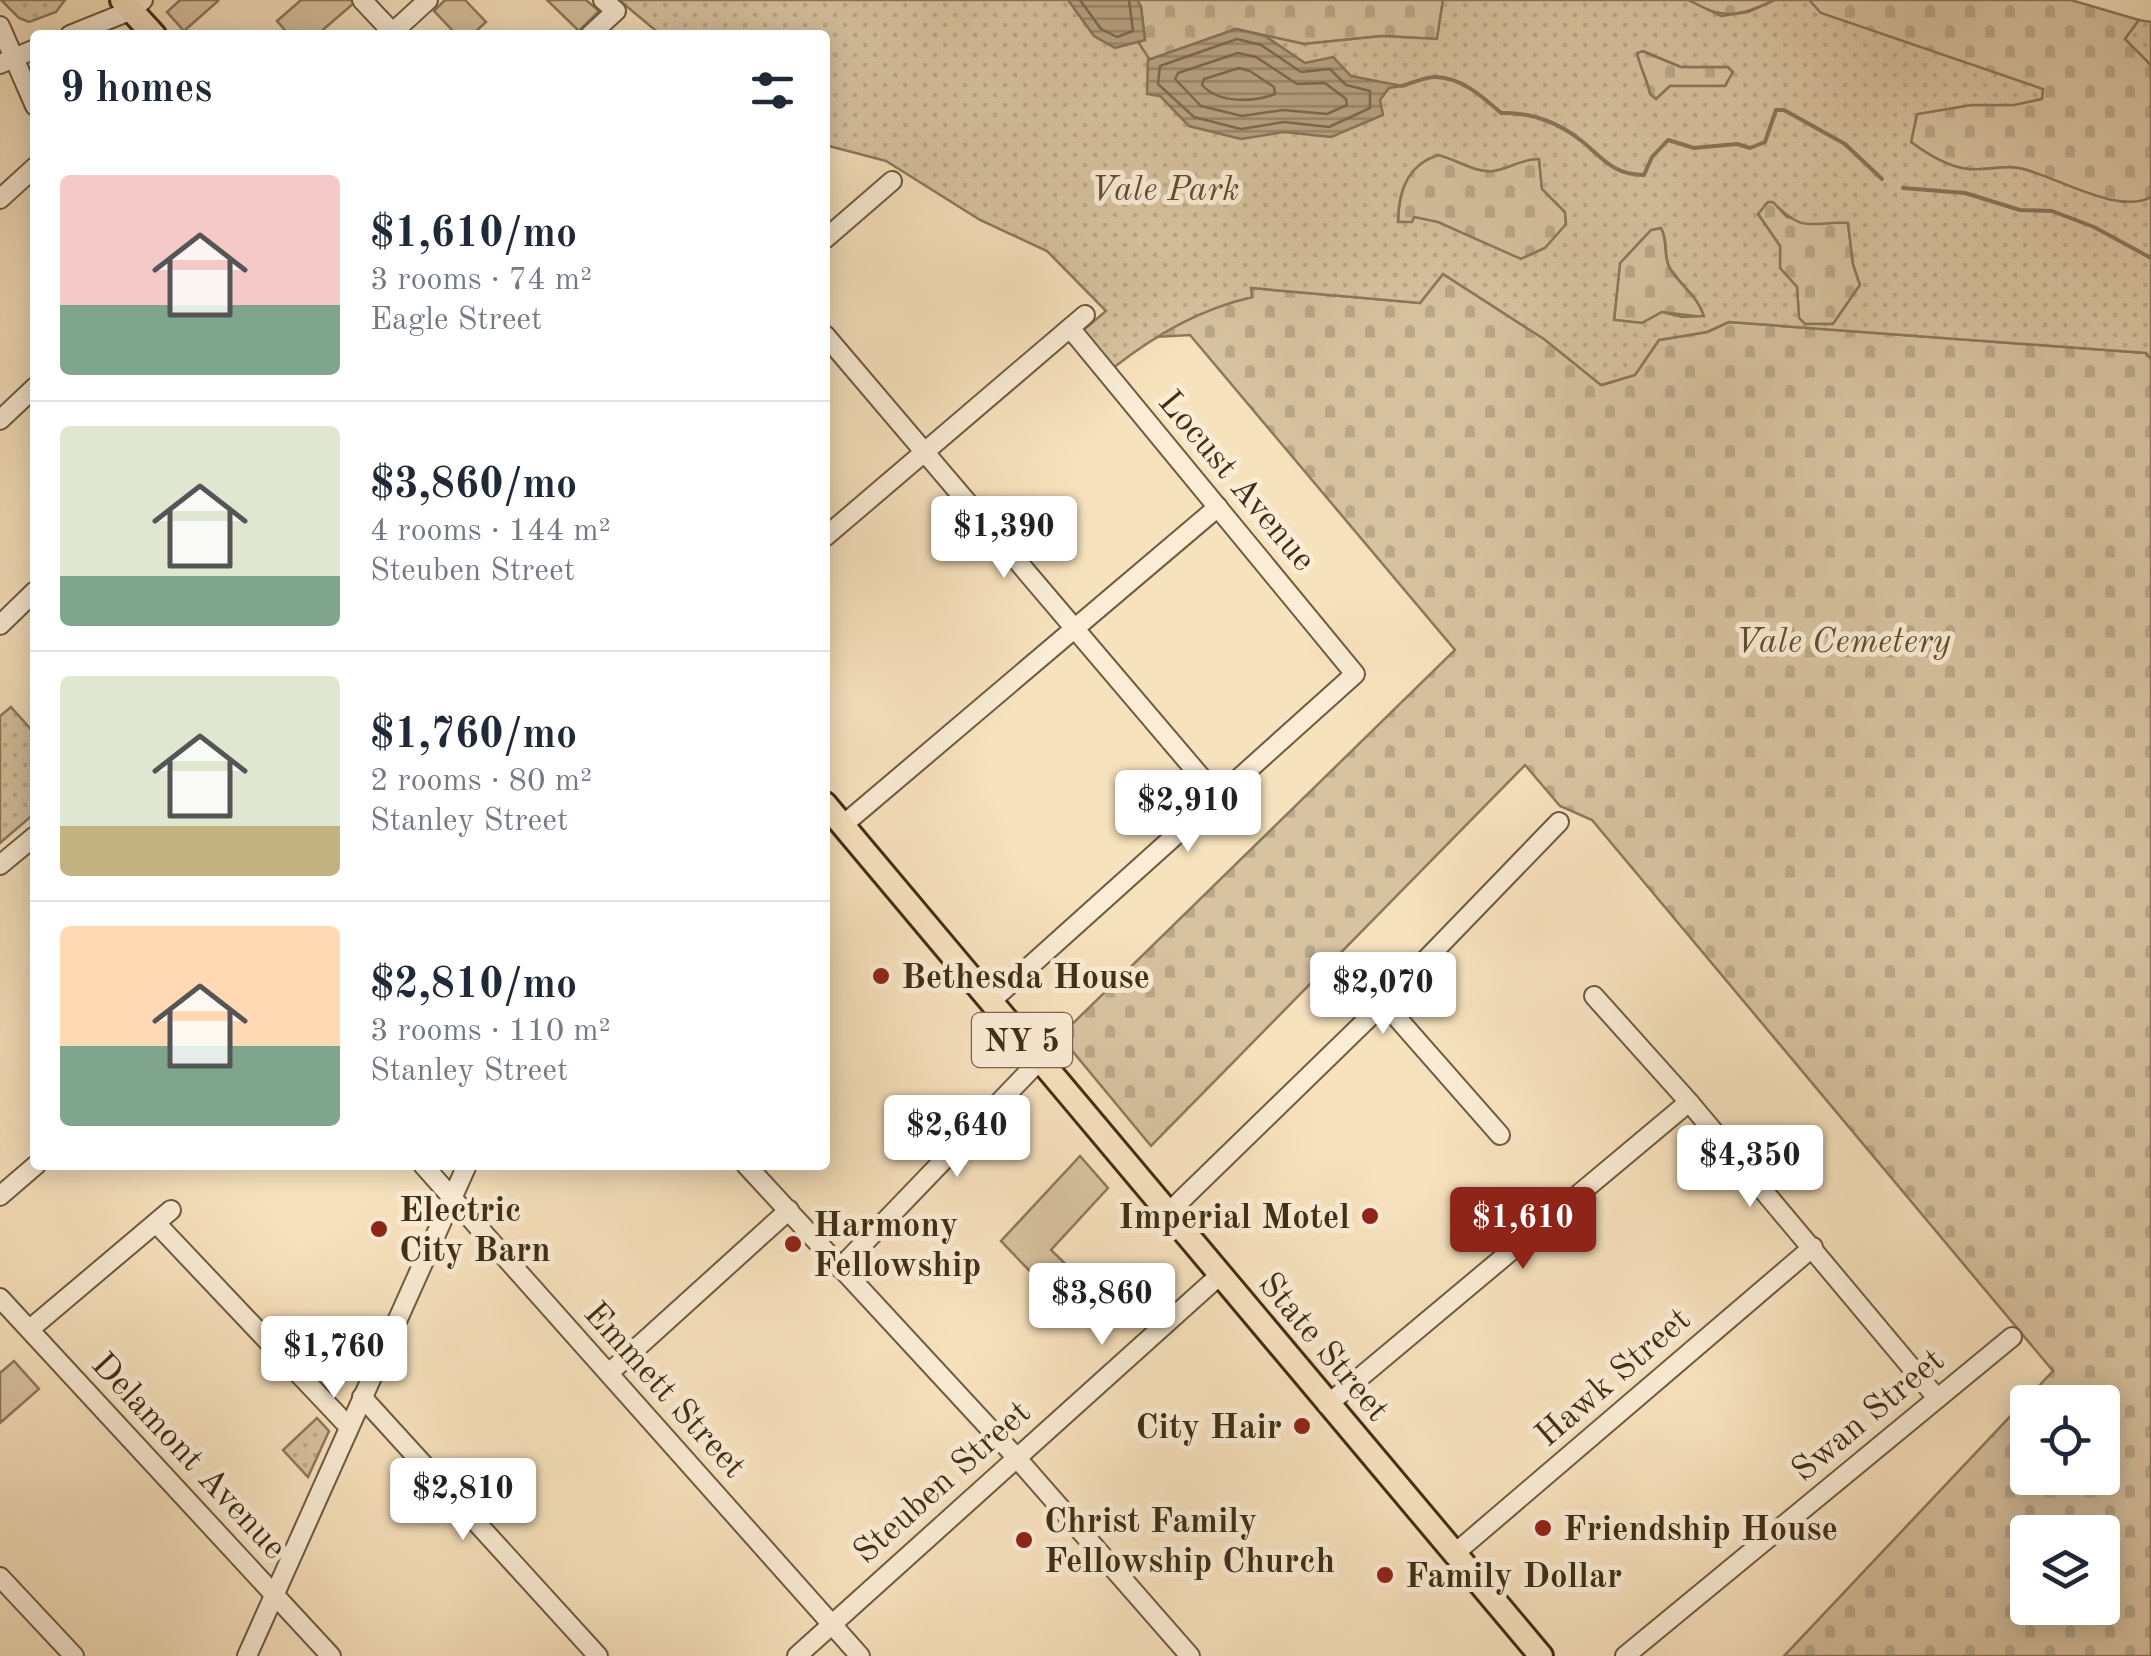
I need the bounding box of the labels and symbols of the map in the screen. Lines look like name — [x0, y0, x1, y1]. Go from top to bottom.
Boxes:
park label: Vale Park — [1091, 173, 1239, 208]
street label: Locust Avenue — [1151, 385, 1321, 578]
pin: $1,390 — [923, 496, 1085, 581]
park label: Vale Cemetery — [1735, 625, 1951, 660]
pin: $2,910 — [1107, 770, 1269, 855]
pin: $2,070 — [1302, 952, 1464, 1037]
place label: Bethesda House — [901, 961, 1150, 996]
marker: Bethesda House — [870, 965, 892, 987]
road number: NY 5 — [972, 1013, 1072, 1067]
pin: $2,640 — [876, 1095, 1038, 1180]
pin: $4,350 — [1669, 1125, 1831, 1210]
pin: $1,610 — [1442, 1187, 1604, 1272]
place label: Electric City Barn — [399, 1194, 551, 1269]
place label: Imperial Motel — [1118, 1201, 1350, 1236]
marker: Imperial Motel — [1359, 1205, 1381, 1227]
place label: Harmony Fellowship — [813, 1209, 981, 1284]
marker: Electric City Barn — [368, 1218, 390, 1240]
marker: Harmony Fellowship — [782, 1233, 804, 1255]
pin: $3,860 — [1021, 1263, 1183, 1348]
street label: State Street — [1251, 1267, 1395, 1429]
street label: Emmett Street — [577, 1296, 752, 1485]
street label: Hawk Street — [1530, 1302, 1698, 1454]
pin: $1,760 — [253, 1316, 415, 1401]
street label: Swan Street — [1786, 1343, 1951, 1489]
street label: Delamont Avenue — [84, 1347, 292, 1566]
street label: Steuben Street — [848, 1395, 1038, 1571]
place label: City Hair — [1135, 1411, 1282, 1446]
marker: City Hair — [1291, 1415, 1313, 1437]
pin: $2,810 — [382, 1458, 544, 1543]
place label: Christ Family Fellowship Church — [1044, 1505, 1335, 1580]
place label: Friendship House — [1563, 1513, 1838, 1548]
marker: Friendship House — [1532, 1517, 1554, 1539]
marker: Christ Family Fellowship Church — [1013, 1529, 1035, 1551]
place label: Family Dollar — [1405, 1560, 1622, 1595]
marker: Family Dollar — [1374, 1564, 1396, 1586]

